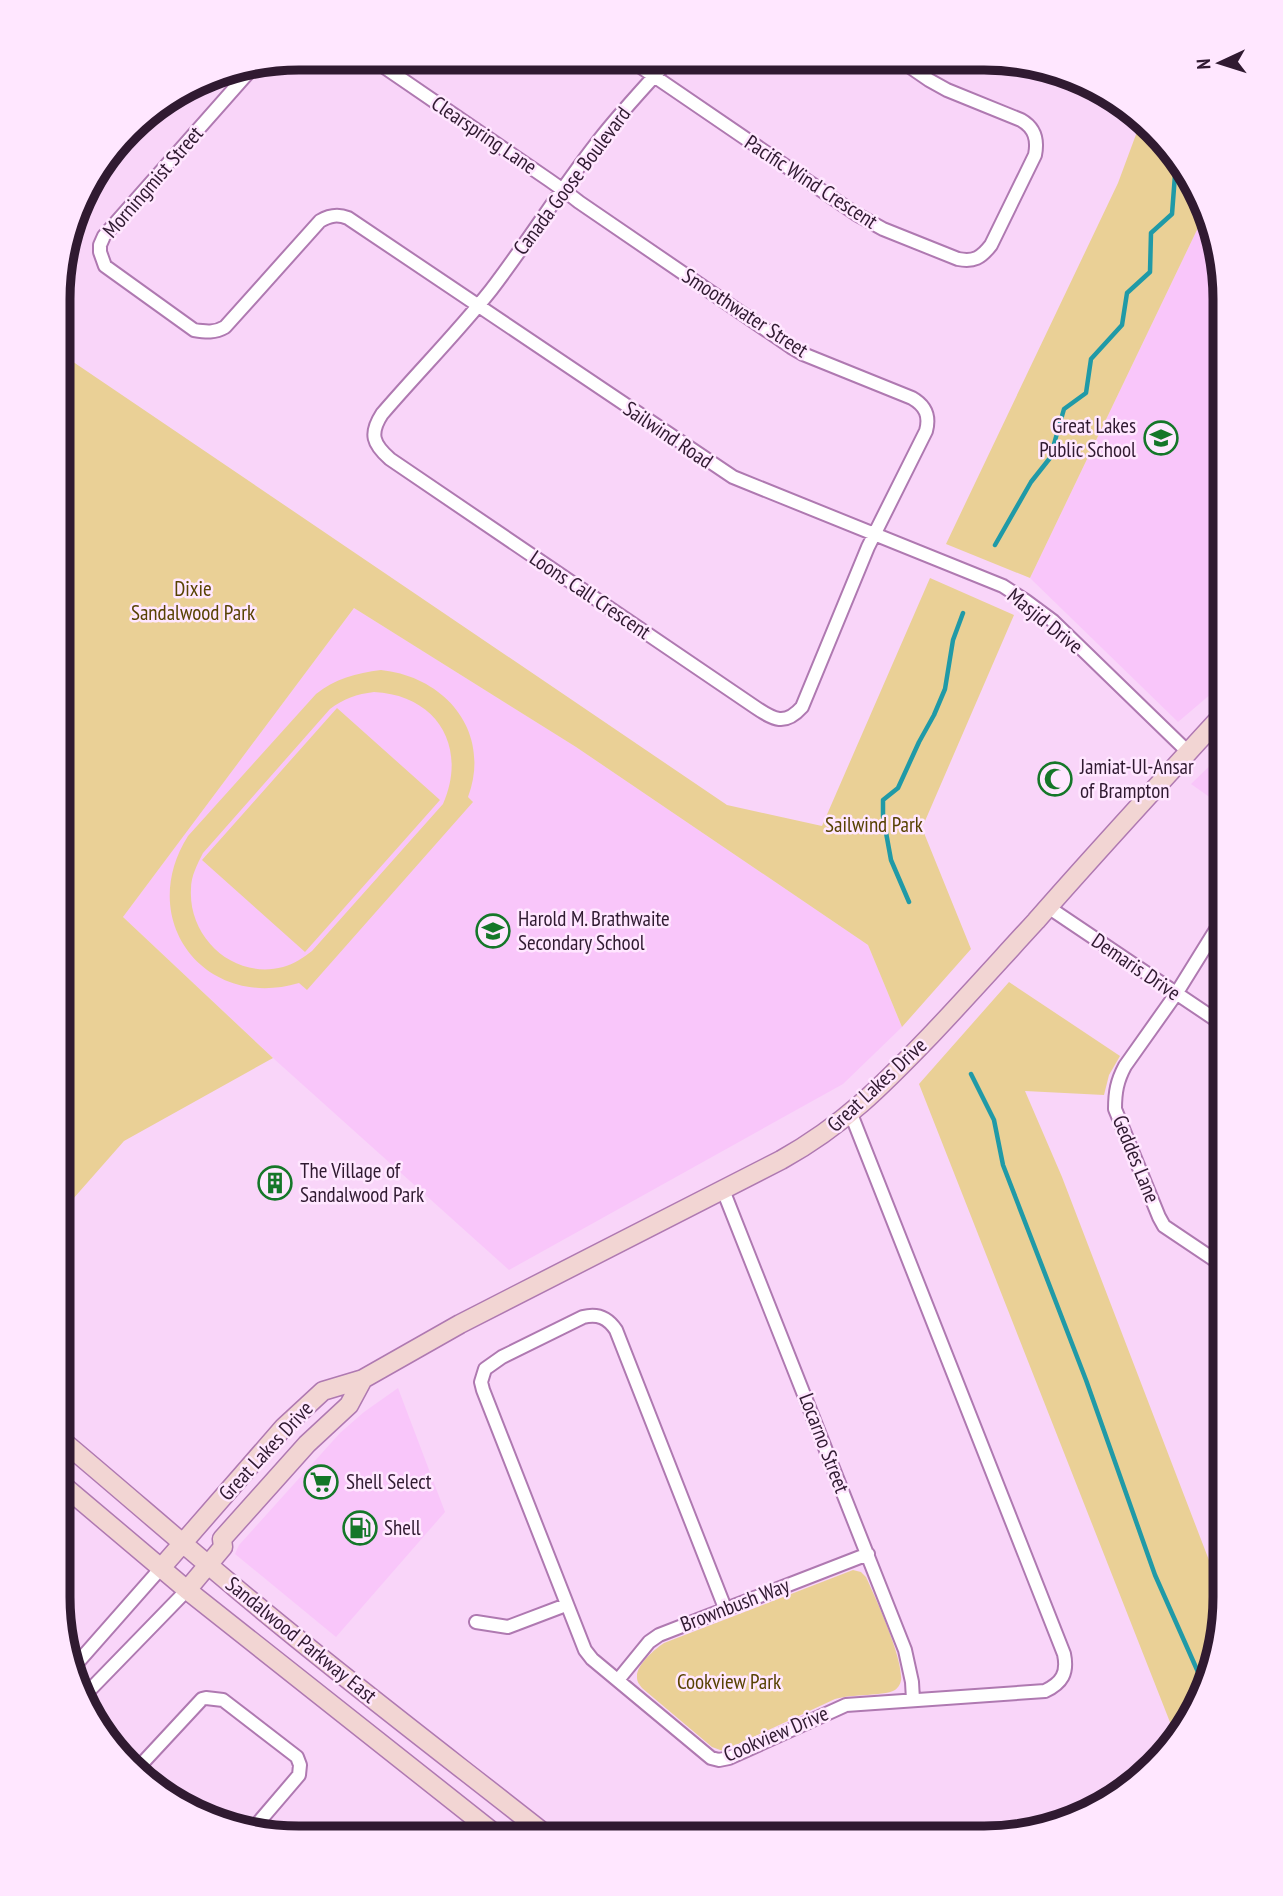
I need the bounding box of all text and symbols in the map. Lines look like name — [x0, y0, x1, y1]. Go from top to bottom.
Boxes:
north arrow — [1185, 28, 1255, 98]
text: N — [1191, 58, 1215, 70]
street label: Clearspring Lane — [426, 89, 542, 180]
street label: Canada Goose Boulevard — [507, 101, 636, 260]
street label: Morningmist Street — [97, 120, 209, 243]
street label: Pacific Wind Crescent — [740, 129, 883, 235]
street label: Smoothwater Street — [677, 262, 813, 363]
street label: Sailwind Road — [618, 395, 718, 474]
place label: Great Lakes Public School — [1039, 412, 1136, 463]
school or university icon: Great Lakes Public School — [1142, 419, 1180, 457]
street label: Loons Call Crescent — [525, 544, 656, 645]
park label: Dixie Sandalwood Park — [131, 575, 255, 626]
street label: Masjid Drive — [1002, 582, 1089, 659]
place label: Jamiat-Ul-Ansar of Brampton — [1079, 753, 1194, 804]
mosque icon: Jamiat-Ul-Ansar of Brampton — [1036, 760, 1074, 798]
park label: Sailwind Park — [825, 811, 923, 838]
place label: Harold M. Brathwaite Secondary School — [518, 905, 670, 956]
school or university icon: Harold M. Brathwaite Secondary School — [474, 912, 512, 950]
street label: Demaris Drive — [1087, 927, 1186, 1006]
street label: Great Lakes Drive — [821, 1032, 932, 1138]
street label: Geddes Lane — [1107, 1111, 1166, 1207]
place label: The Village of Sandalwood Park — [300, 1157, 424, 1208]
building icon: The Village of Sandalwood Park — [256, 1164, 294, 1202]
street label: Locarno Street — [793, 1389, 856, 1497]
street label: Great Lakes Drive — [213, 1395, 319, 1506]
supermarket icon: Shell Select — [302, 1463, 340, 1501]
place label: Shell Select — [346, 1468, 432, 1495]
fuel station icon: Shell — [341, 1509, 379, 1547]
place label: Shell — [384, 1514, 421, 1541]
street label: Sandalwood Parkway East — [220, 1570, 383, 1709]
street label: Brownbush Way — [677, 1571, 793, 1638]
park label: Cookview Park — [677, 1668, 781, 1695]
street label: Cookview Drive — [719, 1699, 832, 1768]

